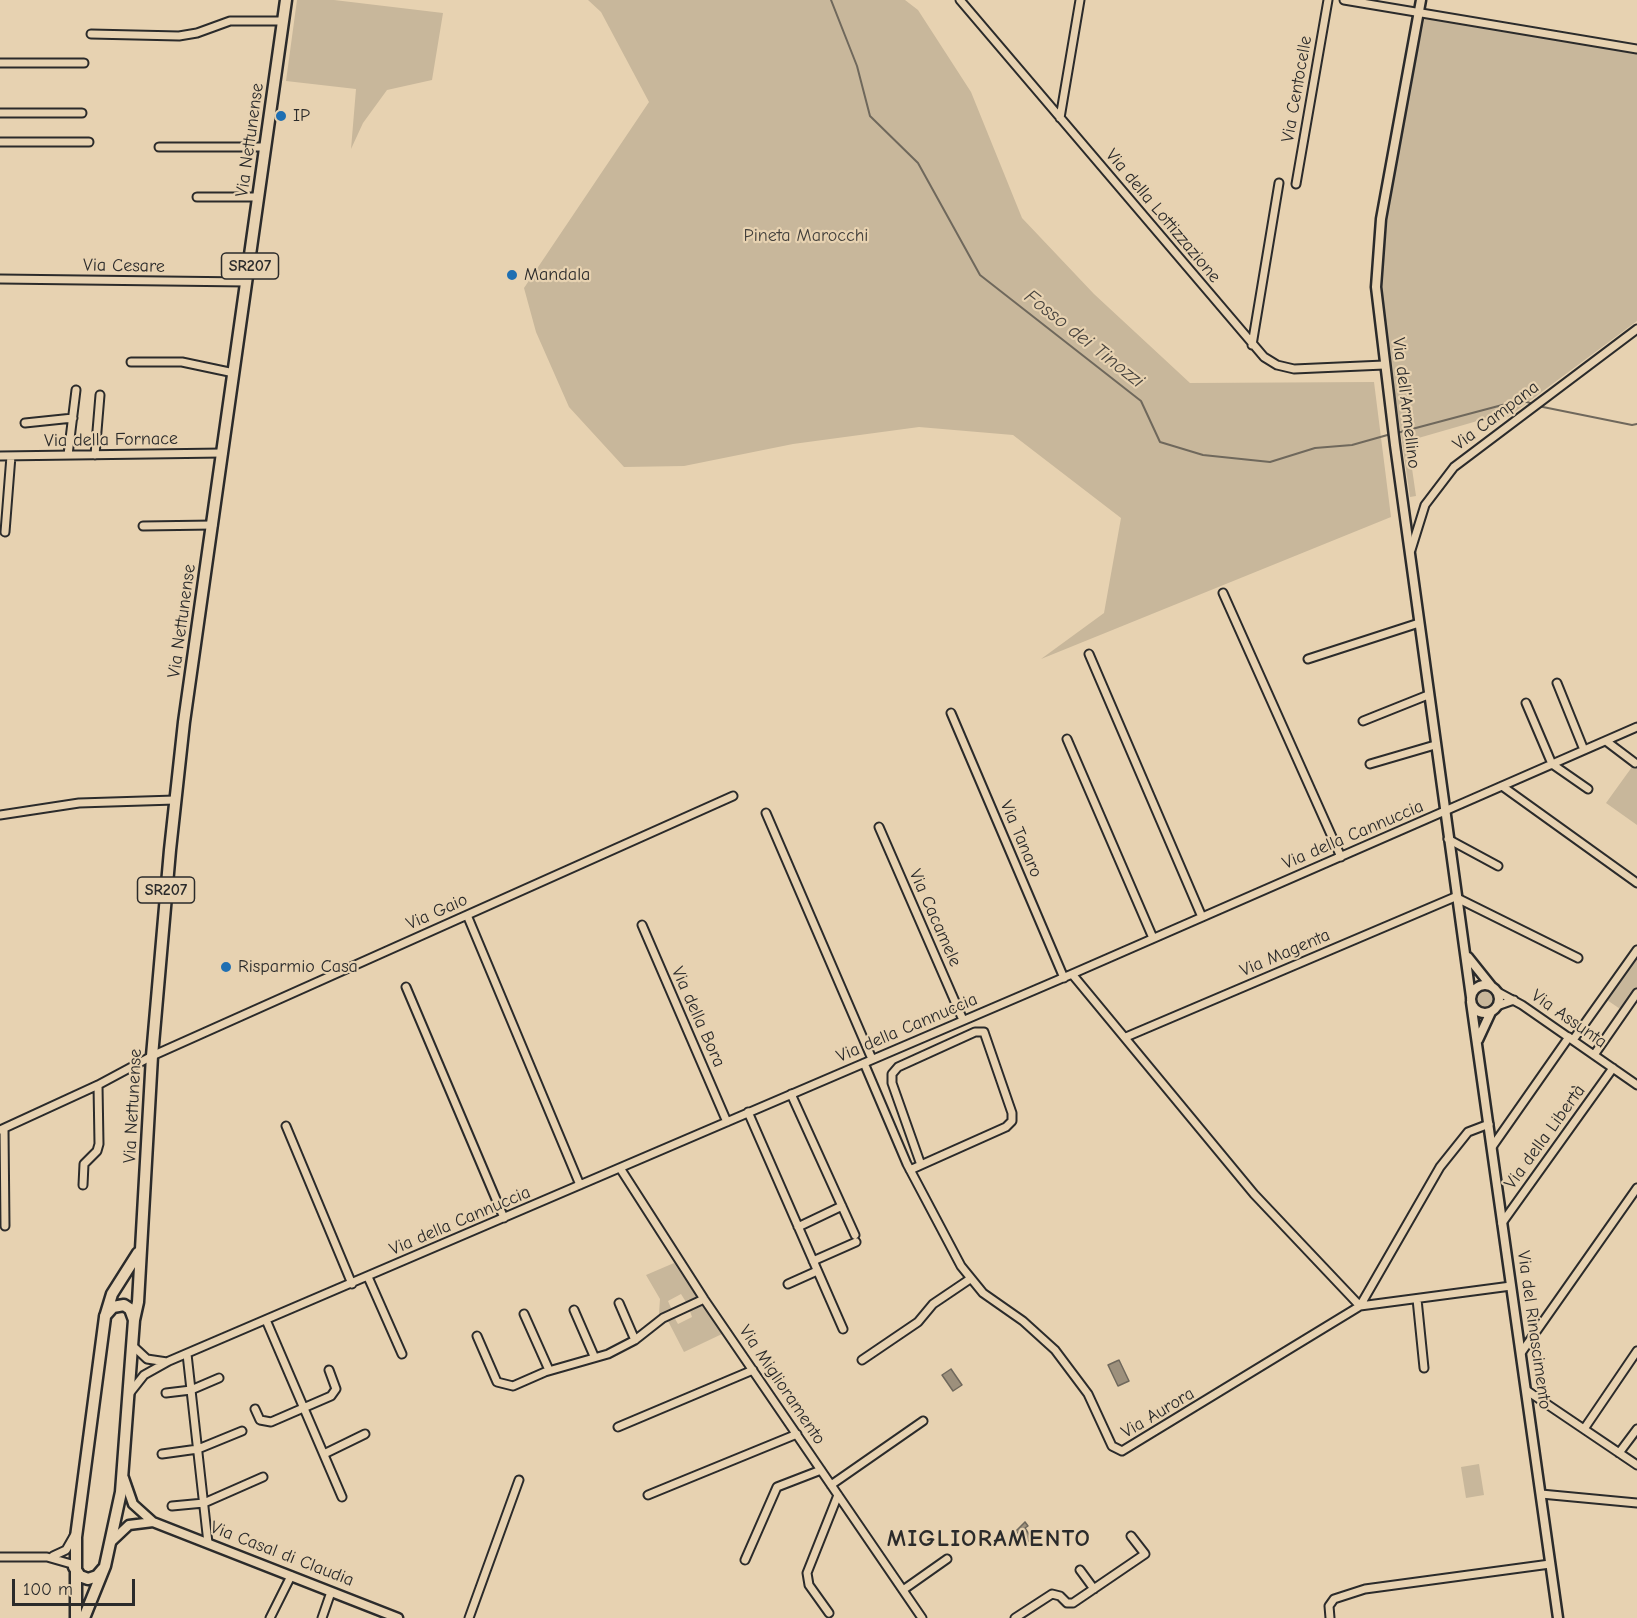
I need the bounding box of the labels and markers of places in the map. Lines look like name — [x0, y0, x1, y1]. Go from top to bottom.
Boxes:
place label: IP — [293, 105, 310, 127]
marker: IP — [274, 109, 288, 123]
place label: Mandala — [524, 264, 590, 286]
marker: Mandala — [505, 268, 519, 282]
place label: Risparmio Casa — [238, 956, 358, 978]
marker: Risparmio Casa — [219, 960, 233, 974]

